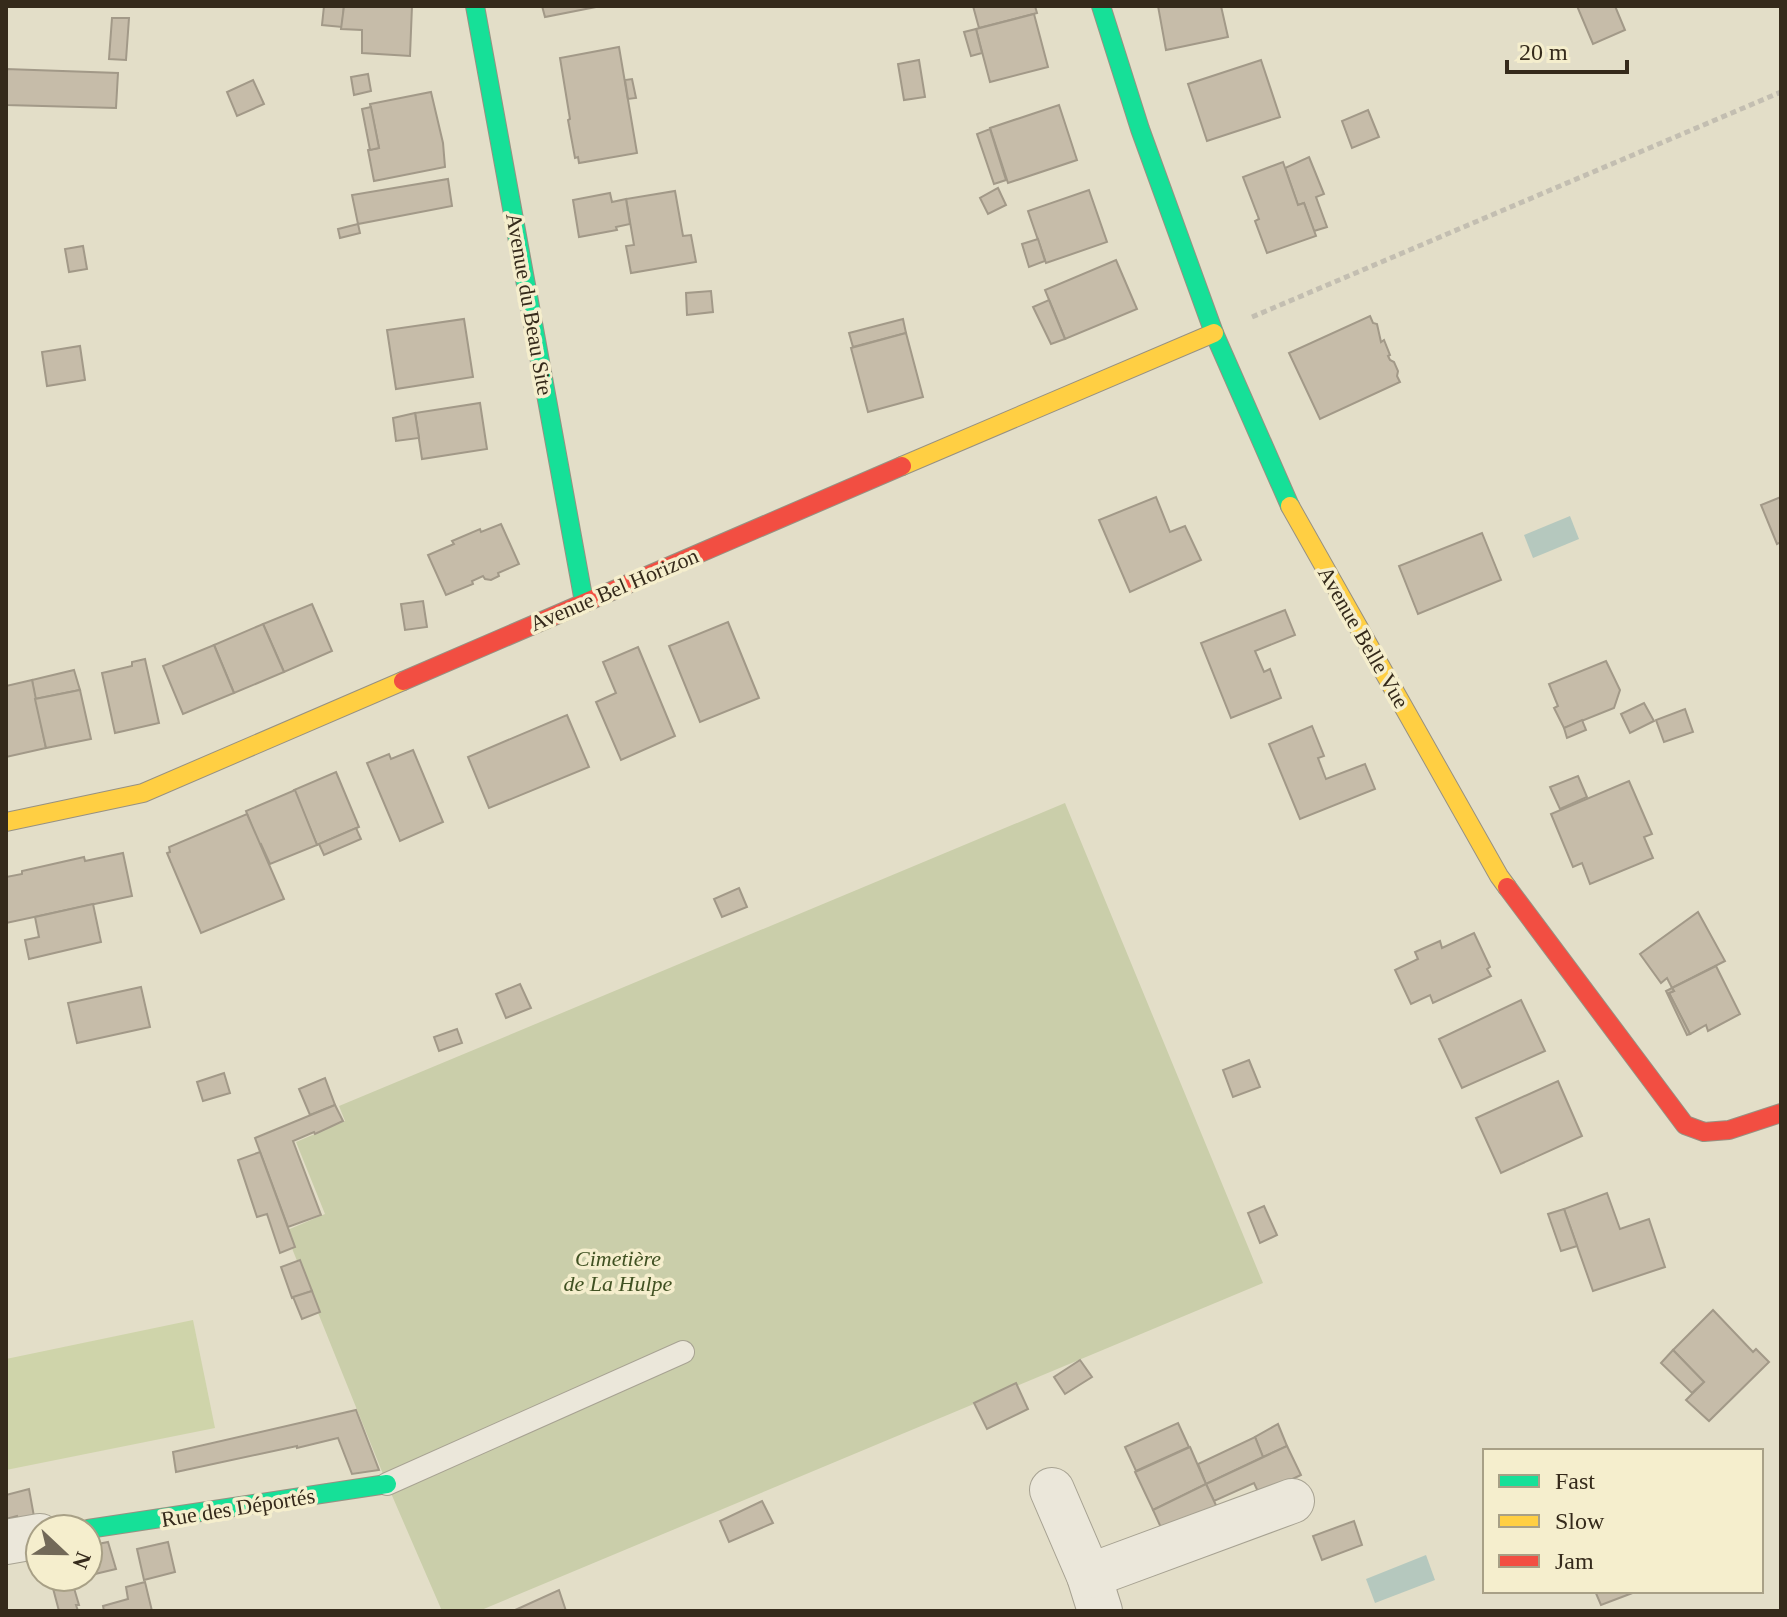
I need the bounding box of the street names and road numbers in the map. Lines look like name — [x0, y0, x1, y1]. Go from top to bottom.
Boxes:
street label: Avenue du Beau Site — [501, 211, 558, 397]
street label: Avenue Bel Horizon — [526, 543, 702, 636]
street label: Avenue Belle Vue — [1313, 562, 1414, 712]
street label: Rue des Déportés — [159, 1483, 317, 1532]

